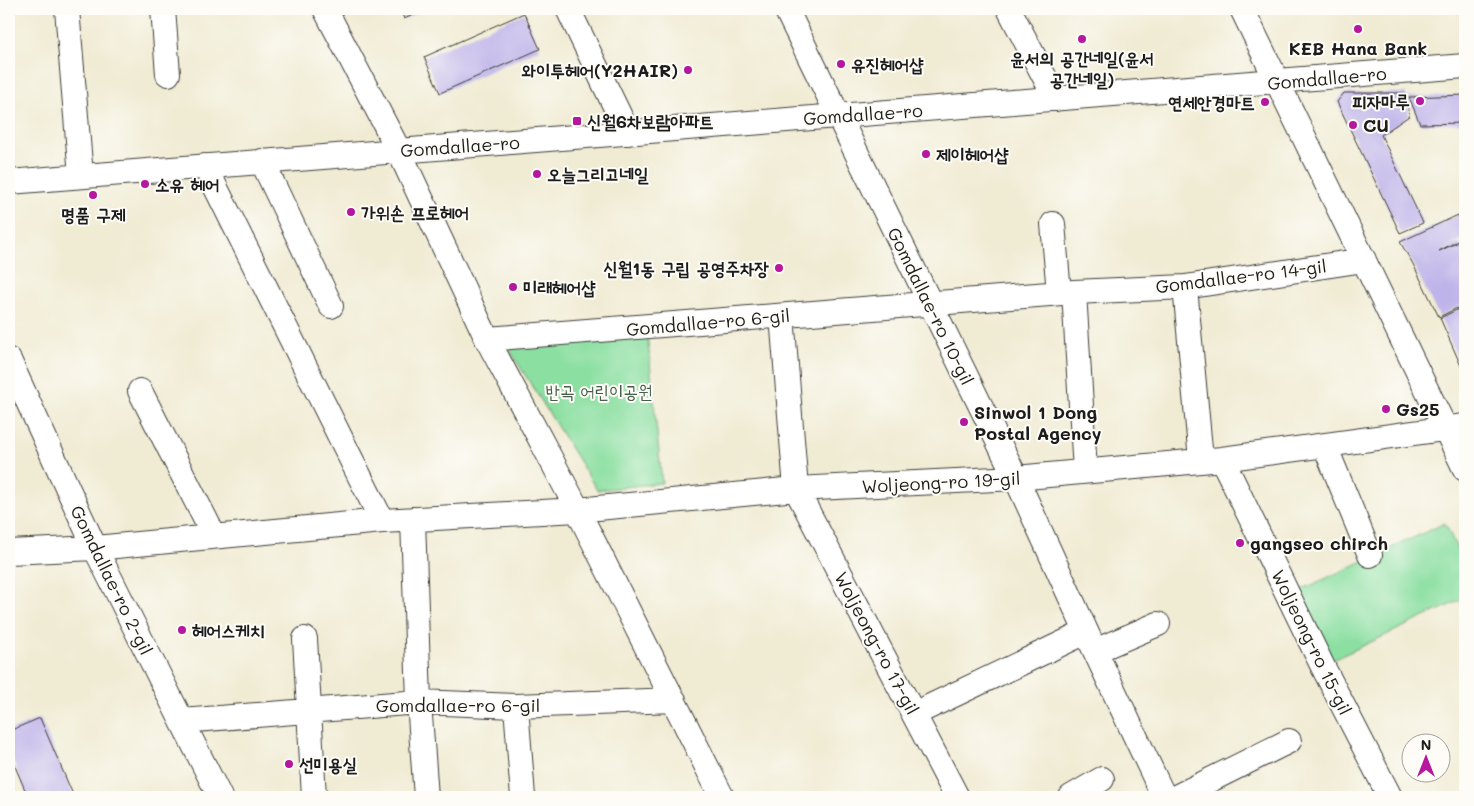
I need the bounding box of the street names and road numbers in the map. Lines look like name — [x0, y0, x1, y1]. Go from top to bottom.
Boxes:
street label: Gomdallae-ro — [1266, 61, 1388, 95]
street label: Gomdallae-ro — [802, 98, 924, 130]
street label: Gomdallae-ro — [399, 130, 521, 162]
street label: Gomdallae-ro 10-gil — [882, 223, 980, 389]
street label: Gomdallae-ro 14-gil — [1154, 254, 1328, 298]
street label: Gomdallae-ro 6-gil — [625, 303, 791, 341]
street label: Woljeong-ro 19-gil — [861, 466, 1021, 498]
street label: Gomdallae-ro 2-gil — [65, 501, 159, 659]
street label: Woljeong-ro 15-gil — [1266, 565, 1358, 719]
street label: Woljeong-ro 17-gil — [829, 567, 925, 719]
street label: Gomdallae-ro 6-gil — [376, 693, 540, 717]

